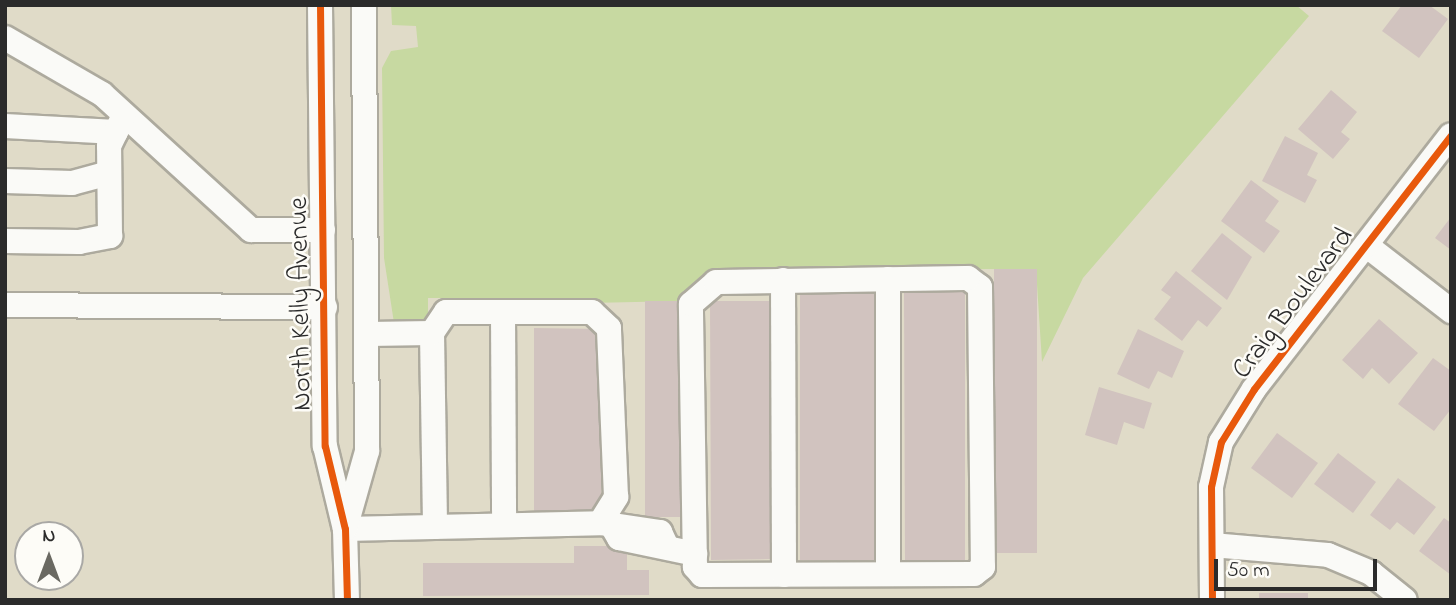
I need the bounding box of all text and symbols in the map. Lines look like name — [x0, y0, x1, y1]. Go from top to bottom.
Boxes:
street label: North Kelly Avenue — [283, 197, 321, 411]
street label: Craig Boulevard — [1226, 222, 1362, 386]
north arrow — [14, 521, 84, 591]
text: N — [43, 523, 55, 550]
scale bar — [1218, 546, 1381, 590]
text: 50 m — [1227, 556, 1270, 586]

